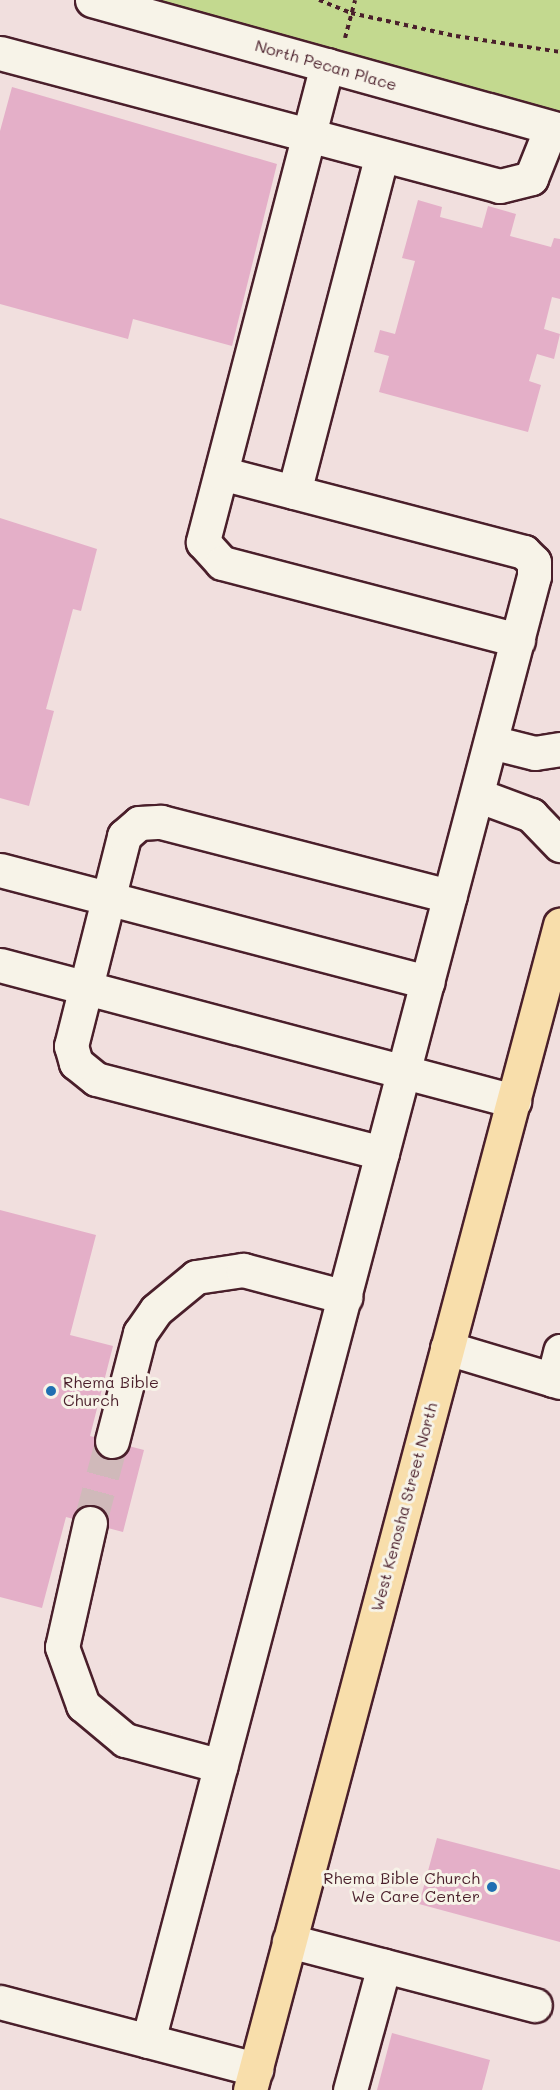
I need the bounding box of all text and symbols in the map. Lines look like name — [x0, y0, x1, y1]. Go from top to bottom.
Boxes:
street label: North Pecan Place — [253, 36, 399, 94]
place label: Rhema Bible Church — [63, 1372, 159, 1410]
marker: Rhema Bible Church — [44, 1384, 58, 1398]
street label: West Kenosha Street North — [367, 1401, 441, 1613]
place label: Rhema Bible Church We Care Center — [323, 1868, 480, 1906]
marker: Rhema Bible Church We Care Center — [485, 1880, 499, 1894]

